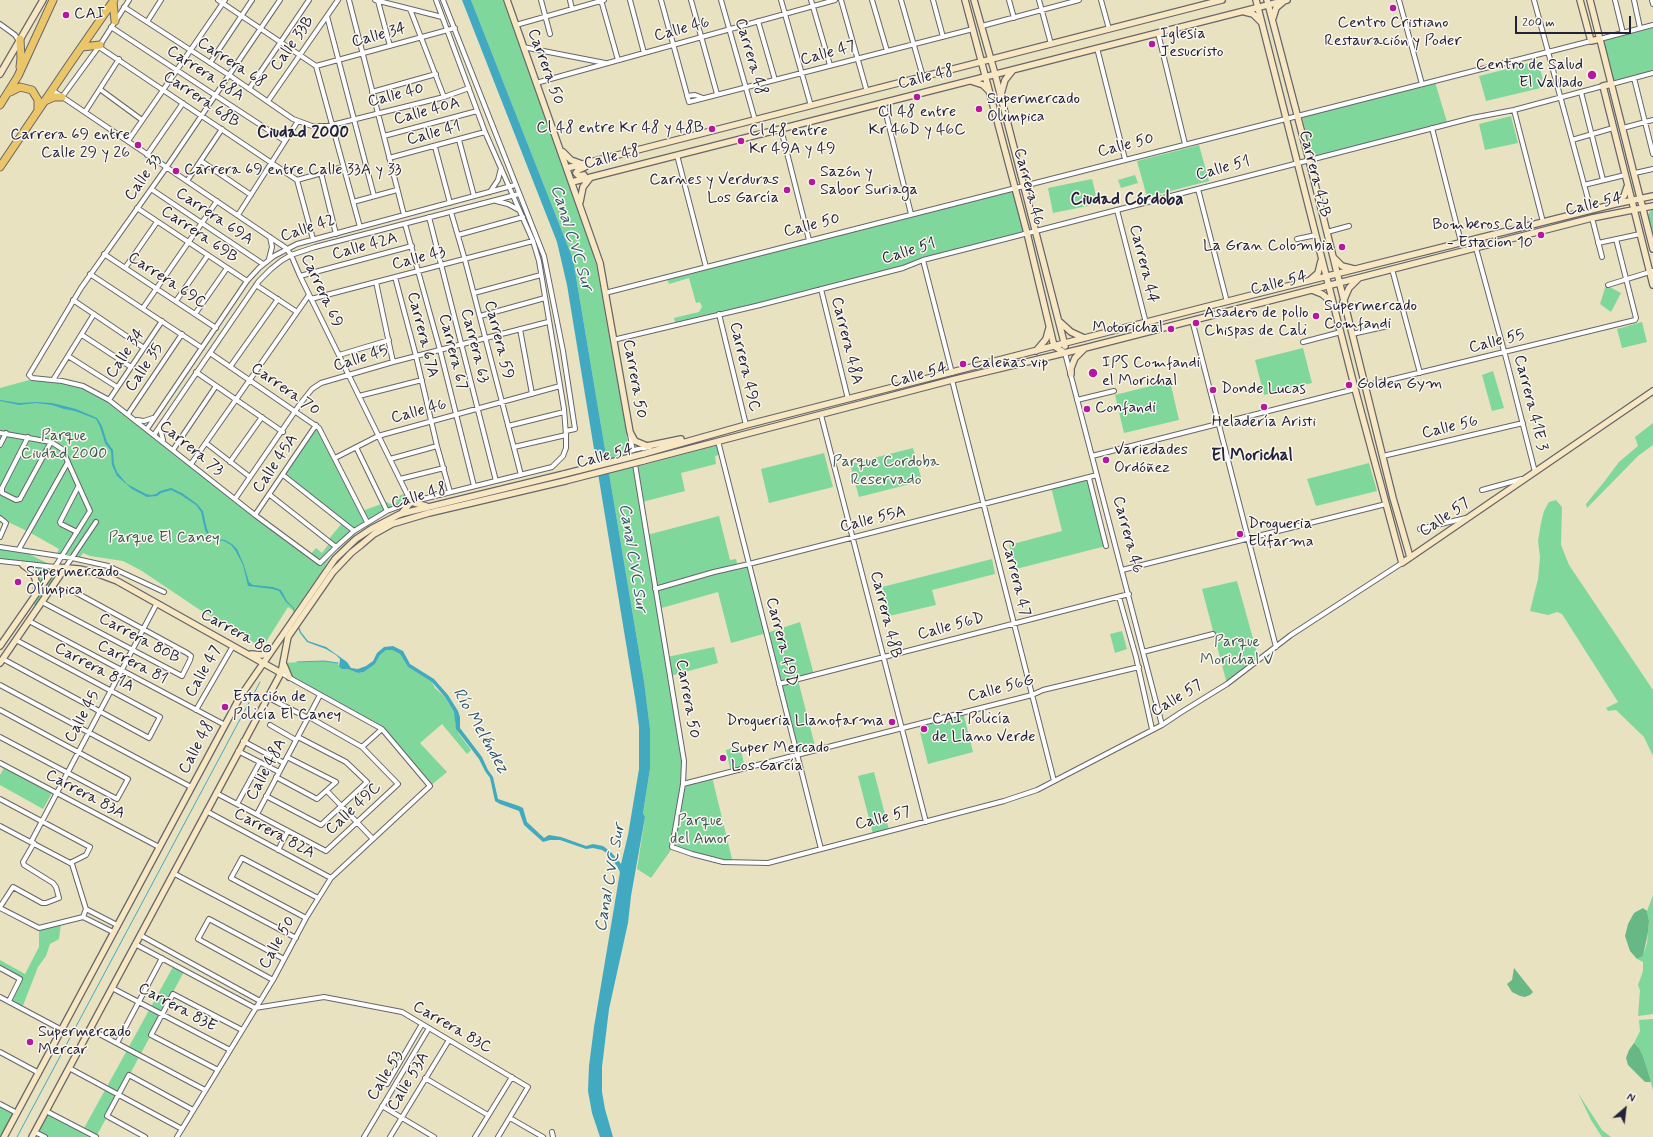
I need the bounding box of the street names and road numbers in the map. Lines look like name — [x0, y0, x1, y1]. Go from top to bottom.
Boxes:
street label: Calle 33B — [267, 13, 319, 75]
street label: Calle 46 — [652, 13, 712, 47]
street label: Carrera 48 — [730, 16, 770, 98]
street label: Calle 34 — [350, 20, 408, 52]
street label: Carrera 50 — [522, 26, 568, 108]
street label: Carrera 68 — [193, 34, 269, 92]
street label: Calle 47 — [798, 37, 858, 71]
street label: Carrera 68A — [163, 42, 247, 106]
street label: Calle 48 — [896, 62, 956, 94]
street label: Carrera 68B — [159, 67, 243, 133]
street label: Calle 40 — [366, 80, 426, 112]
street label: Calle 40A — [392, 94, 462, 130]
street label: Calle 41 — [405, 118, 463, 150]
street label: Carrera 42B — [1294, 129, 1334, 219]
street label: Calle 50 — [1096, 130, 1156, 162]
street label: Calle 48 — [582, 142, 642, 174]
street label: Carrera 46 — [1008, 146, 1048, 228]
street label: Calle 33 — [121, 151, 167, 205]
street label: Calle 51 — [1194, 153, 1252, 185]
street label: Carrera 69A — [172, 184, 256, 250]
street label: Calle 54 — [1564, 189, 1624, 221]
street label: Carrera 69B — [157, 202, 241, 268]
street label: Calle 50 — [782, 210, 842, 242]
street label: Calle 42 — [278, 211, 338, 247]
street label: Carrera 44 — [1124, 223, 1162, 305]
street label: Calle 42A — [330, 229, 400, 265]
street label: Calle 51 — [880, 235, 938, 269]
street label: Calle 43 — [390, 243, 448, 275]
street label: Carrera 69C — [124, 248, 210, 314]
street label: Carrera 69 — [296, 251, 346, 331]
street label: Calle 54 — [1249, 268, 1309, 300]
street label: Carrera 67A — [402, 290, 442, 380]
street label: Carrera 48A — [826, 295, 866, 387]
street label: Carrera 59 — [479, 299, 517, 381]
street label: Carrera 63 — [455, 307, 493, 385]
street label: Carrera 67 — [433, 312, 471, 392]
street label: Carrera 49C — [724, 320, 764, 414]
street label: Calle 34 — [102, 326, 150, 382]
street label: Calle 55 — [1467, 326, 1527, 358]
street label: Carrera 50 — [618, 338, 650, 420]
street label: Calle 35 — [122, 340, 168, 396]
street label: Calle 45 — [331, 342, 391, 376]
street label: Carrera 41E 3 — [1509, 353, 1551, 453]
street label: Carrera 70 — [247, 359, 323, 421]
street label: Calle 54 — [888, 359, 950, 393]
street label: Calle 46 — [389, 395, 449, 429]
street label: Calle 56 — [1420, 412, 1480, 444]
street label: Carrera 73 — [155, 417, 227, 481]
street label: Calle 45A — [249, 431, 303, 497]
street label: Calle 54 — [575, 441, 635, 473]
street label: Calle 48 — [389, 480, 449, 514]
street label: Carrera 46 — [1107, 494, 1147, 576]
street label: Calle 57 — [1416, 494, 1474, 542]
street label: Calle 55A — [838, 503, 908, 537]
street label: Carrera 47 — [996, 538, 1034, 618]
street label: Carrera 48B — [865, 569, 905, 661]
street label: Carrera 49D — [761, 596, 801, 688]
street label: Carrera 80 — [197, 605, 275, 661]
street label: Calle 56D — [916, 609, 986, 645]
street label: Carrera 80B — [95, 610, 183, 668]
street label: Carrera 81 — [93, 636, 171, 690]
street label: Carrera 81A — [51, 639, 137, 697]
street label: Calle 47 — [182, 643, 226, 701]
street label: Carrera 50 — [671, 658, 703, 740]
street label: Calle 56G — [966, 671, 1036, 707]
street label: Calle 57 — [1148, 676, 1206, 722]
street label: Calle 45 — [61, 688, 105, 746]
street label: Calle 48 — [175, 718, 219, 778]
street label: Calle 48A — [243, 736, 291, 804]
street label: Carrera 83A — [42, 766, 128, 824]
street label: Calle 49C — [322, 778, 386, 840]
street label: Calle 57 — [853, 803, 913, 835]
street label: Carrera 82A — [230, 805, 318, 863]
street label: Calle 50 — [256, 913, 300, 973]
street label: Carrera 83E — [134, 979, 220, 1037]
street label: Carrera 83C — [409, 998, 495, 1058]
street label: Calle 53 — [364, 1047, 408, 1105]
street label: Calle 53A — [384, 1049, 434, 1115]

